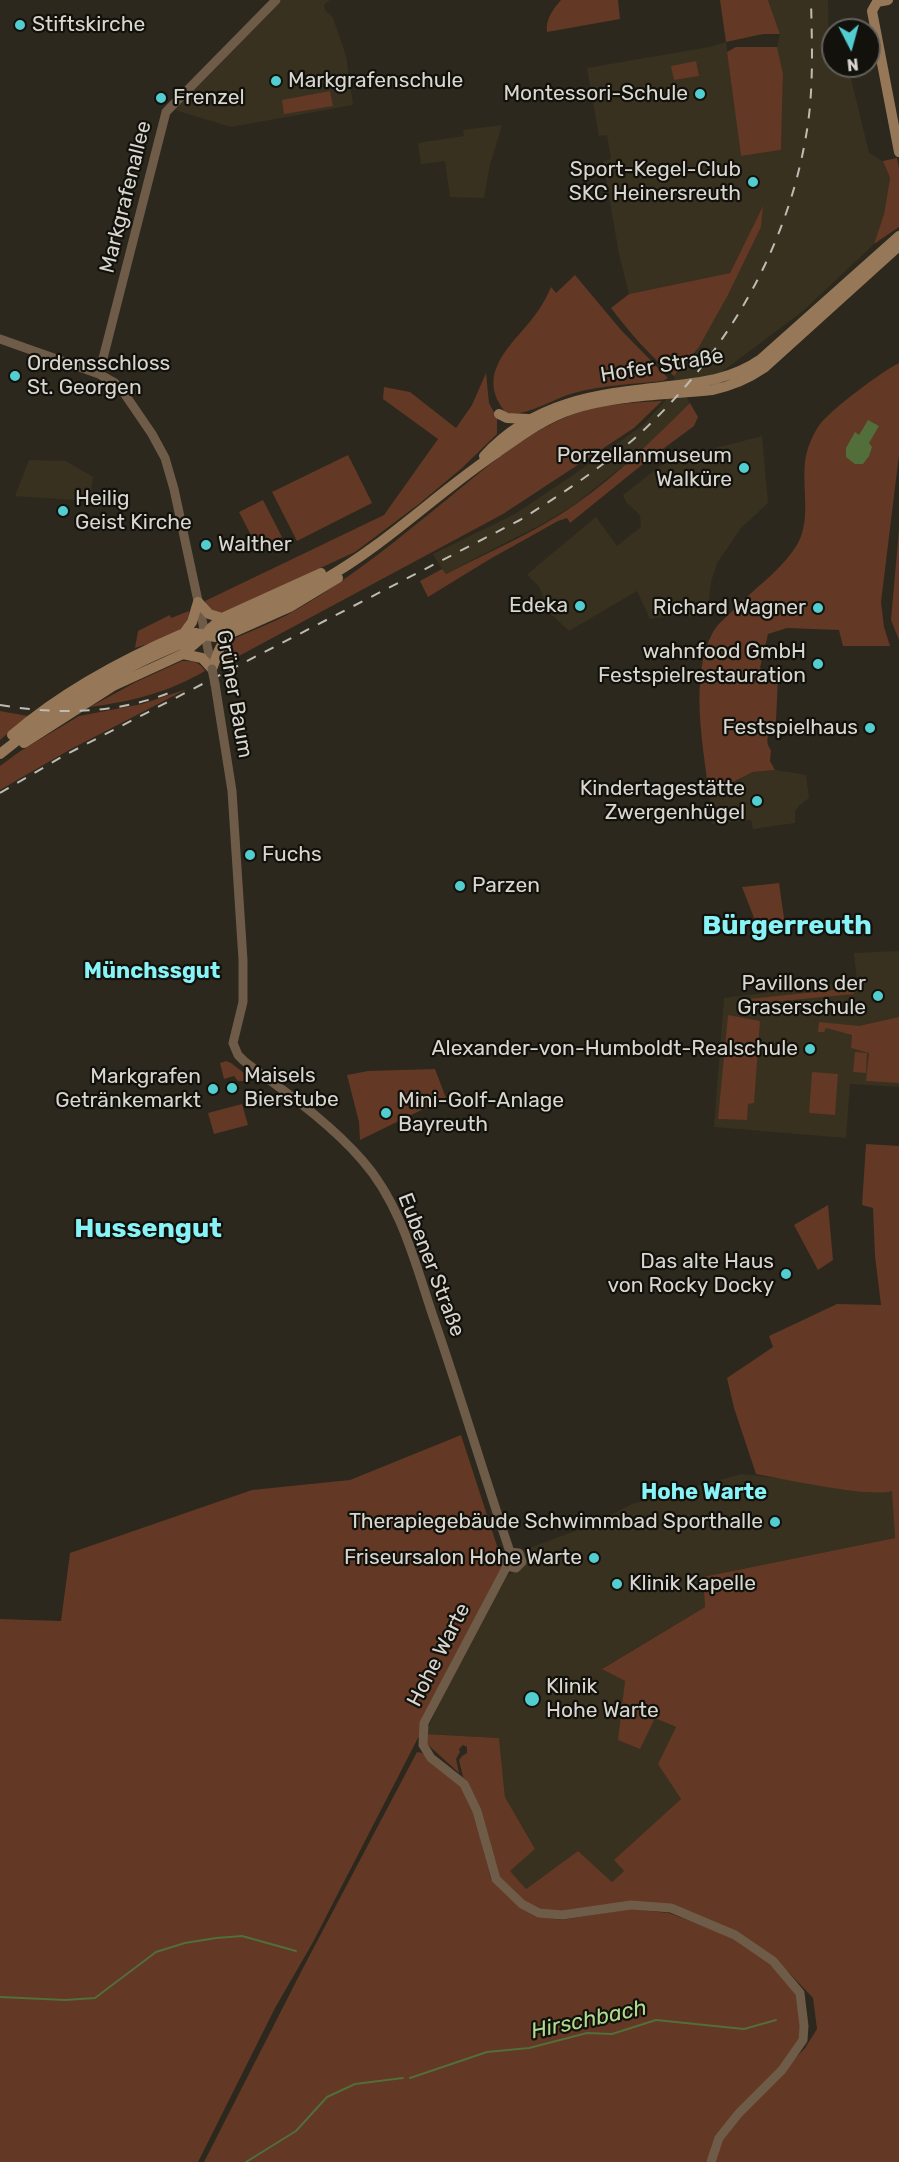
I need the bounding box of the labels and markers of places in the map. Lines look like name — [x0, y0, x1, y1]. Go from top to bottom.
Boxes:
place label: Stiftskirche — [32, 12, 145, 38]
marker: Stiftskirche — [13, 18, 27, 32]
place label: Markgrafenschule — [288, 68, 463, 94]
marker: Markgrafenschule — [269, 74, 283, 88]
place label: Montessori-Schule — [503, 81, 688, 107]
place label: Frenzel — [173, 85, 245, 111]
marker: Montessori-Schule — [693, 87, 707, 101]
marker: Frenzel — [154, 91, 168, 105]
place label: Sport-Kegel-Club SKC Heinersreuth — [569, 157, 741, 207]
marker: Sport-Kegel-Club SKC Heinersreuth — [746, 175, 760, 189]
place label: Ordensschloss St. Georgen — [27, 351, 170, 401]
marker: Ordensschloss St. Georgen — [8, 369, 22, 383]
place label: Porzellanmuseum Walküre — [557, 443, 732, 493]
marker: Porzellanmuseum Walküre — [737, 461, 751, 475]
place label: Heilig Geist Kirche — [75, 486, 192, 536]
marker: Heilig Geist Kirche — [56, 504, 70, 518]
place label: Walther — [218, 532, 292, 558]
marker: Walther — [199, 538, 213, 552]
place label: Edeka — [509, 593, 568, 619]
place label: Richard Wagner — [653, 595, 806, 621]
marker: Edeka — [573, 599, 587, 613]
marker: Richard Wagner — [811, 601, 825, 615]
place label: wahnfood GmbH Festspielrestauration — [598, 639, 806, 689]
marker: wahnfood GmbH Festspielrestauration — [811, 657, 825, 671]
place label: Festspielhaus — [722, 715, 858, 741]
marker: Festspielhaus — [863, 721, 877, 735]
place label: Kindertagestätte Zwergenhügel — [580, 776, 745, 826]
marker: Kindertagestätte Zwergenhügel — [750, 794, 764, 808]
place label: Fuchs — [262, 842, 322, 868]
marker: Fuchs — [243, 848, 257, 862]
place label: Parzen — [472, 873, 540, 899]
marker: Parzen — [453, 879, 467, 893]
place label: Pavillons der Graserschule — [737, 971, 866, 1021]
marker: Pavillons der Graserschule — [871, 989, 885, 1003]
place label: Alexander-von-Humboldt-Realschule — [431, 1036, 798, 1062]
marker: Alexander-von-Humboldt-Realschule — [803, 1042, 817, 1056]
place label: Maisels Bierstube — [244, 1063, 339, 1113]
place label: Markgrafen Getränkemarkt — [55, 1064, 201, 1114]
marker: Maisels Bierstube — [225, 1081, 239, 1095]
marker: Markgrafen Getränkemarkt — [206, 1082, 220, 1096]
place label: Mini-Golf-Anlage Bayreuth — [398, 1088, 564, 1138]
marker: Mini-Golf-Anlage Bayreuth — [379, 1106, 393, 1120]
place label: Das alte Haus von Rocky Docky — [607, 1249, 774, 1299]
marker: Das alte Haus von Rocky Docky — [779, 1267, 793, 1281]
place label: Therapiegebäude Schwimmbad Sporthalle — [349, 1509, 763, 1535]
marker: Therapiegebäude Schwimmbad Sporthalle — [768, 1515, 782, 1529]
place label: Friseursalon Hohe Warte — [344, 1545, 582, 1571]
marker: Friseursalon Hohe Warte — [587, 1551, 601, 1565]
place label: Klinik Kapelle — [629, 1571, 756, 1597]
marker: Klinik Kapelle — [610, 1577, 624, 1591]
place label: Klinik Hohe Warte — [546, 1674, 659, 1724]
marker: Klinik Hohe Warte — [523, 1690, 541, 1708]

